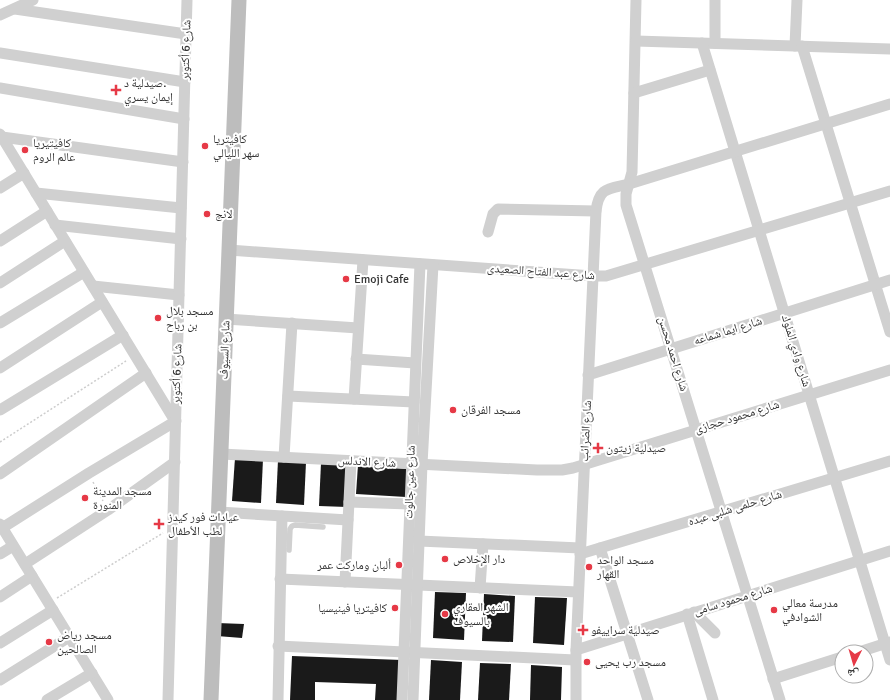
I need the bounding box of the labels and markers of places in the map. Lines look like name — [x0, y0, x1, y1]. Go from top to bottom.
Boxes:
place label: صيدلية د. إيمان يسري — [124, 76, 173, 107]
marker: صيدلية د. إيمان يسري — [111, 85, 121, 95]
place label: كافيتريا سهر الليالي — [213, 132, 260, 163]
place label: كافيتيريا عالم الروم — [33, 136, 75, 165]
marker: كافيتريا سهر الليالي — [200, 141, 210, 151]
marker: كافيتيريا عالم الروم — [20, 145, 30, 155]
place label: لانج — [215, 207, 233, 222]
marker: لانج — [202, 209, 212, 219]
place label: Emoji Cafe — [354, 272, 409, 287]
marker: Emoji Cafe — [341, 274, 351, 284]
place label: مسجد بلال بن رباح — [166, 304, 214, 333]
marker: مسجد بلال بن رباح — [153, 313, 163, 323]
place label: مسجد الفرقان — [461, 403, 521, 418]
marker: مسجد الفرقان — [448, 405, 458, 415]
place label: صيدلية زيتون — [606, 441, 666, 456]
marker: صيدلية زيتون — [593, 443, 603, 453]
place label: مسجد المدينة المنورة — [93, 484, 152, 513]
marker: مسجد المدينة المنورة — [80, 493, 90, 503]
place label: عيادات فور كيدز لطب الأطفال — [167, 510, 239, 539]
marker: عيادات فور كيدز لطب الأطفال — [153, 518, 165, 530]
place label: دار الإخلاص — [453, 552, 505, 567]
place label: مسجد الواحد القهار — [596, 553, 654, 582]
marker: دار الإخلاص — [440, 554, 450, 564]
place label: ألبان وماركت عمر — [316, 558, 391, 573]
marker: ألبان وماركت عمر — [394, 560, 404, 570]
marker: مسجد الواحد القهار — [584, 562, 594, 572]
place label: مدرسة معالي الشوادفي — [782, 596, 838, 627]
place label: الشهر العقاري بالسيوف — [453, 600, 509, 629]
place label: كافيتريا فينيسيا — [318, 601, 387, 616]
marker: كافيتريا فينيسيا — [390, 603, 400, 613]
marker: مدرسة معالي الشوادفي — [769, 605, 779, 615]
marker: الشهر العقاري بالسيوف — [440, 609, 450, 619]
place label: صيدلية سراييفو — [591, 623, 660, 638]
marker: صيدلية سراييفو — [578, 625, 588, 635]
place label: مسجد رياض الصالحين — [57, 628, 112, 657]
marker: مسجد رياض الصالحين — [44, 637, 54, 647]
place label: مسجد رب يحيى — [595, 655, 666, 670]
marker: مسجد رب يحيى — [582, 657, 592, 667]

